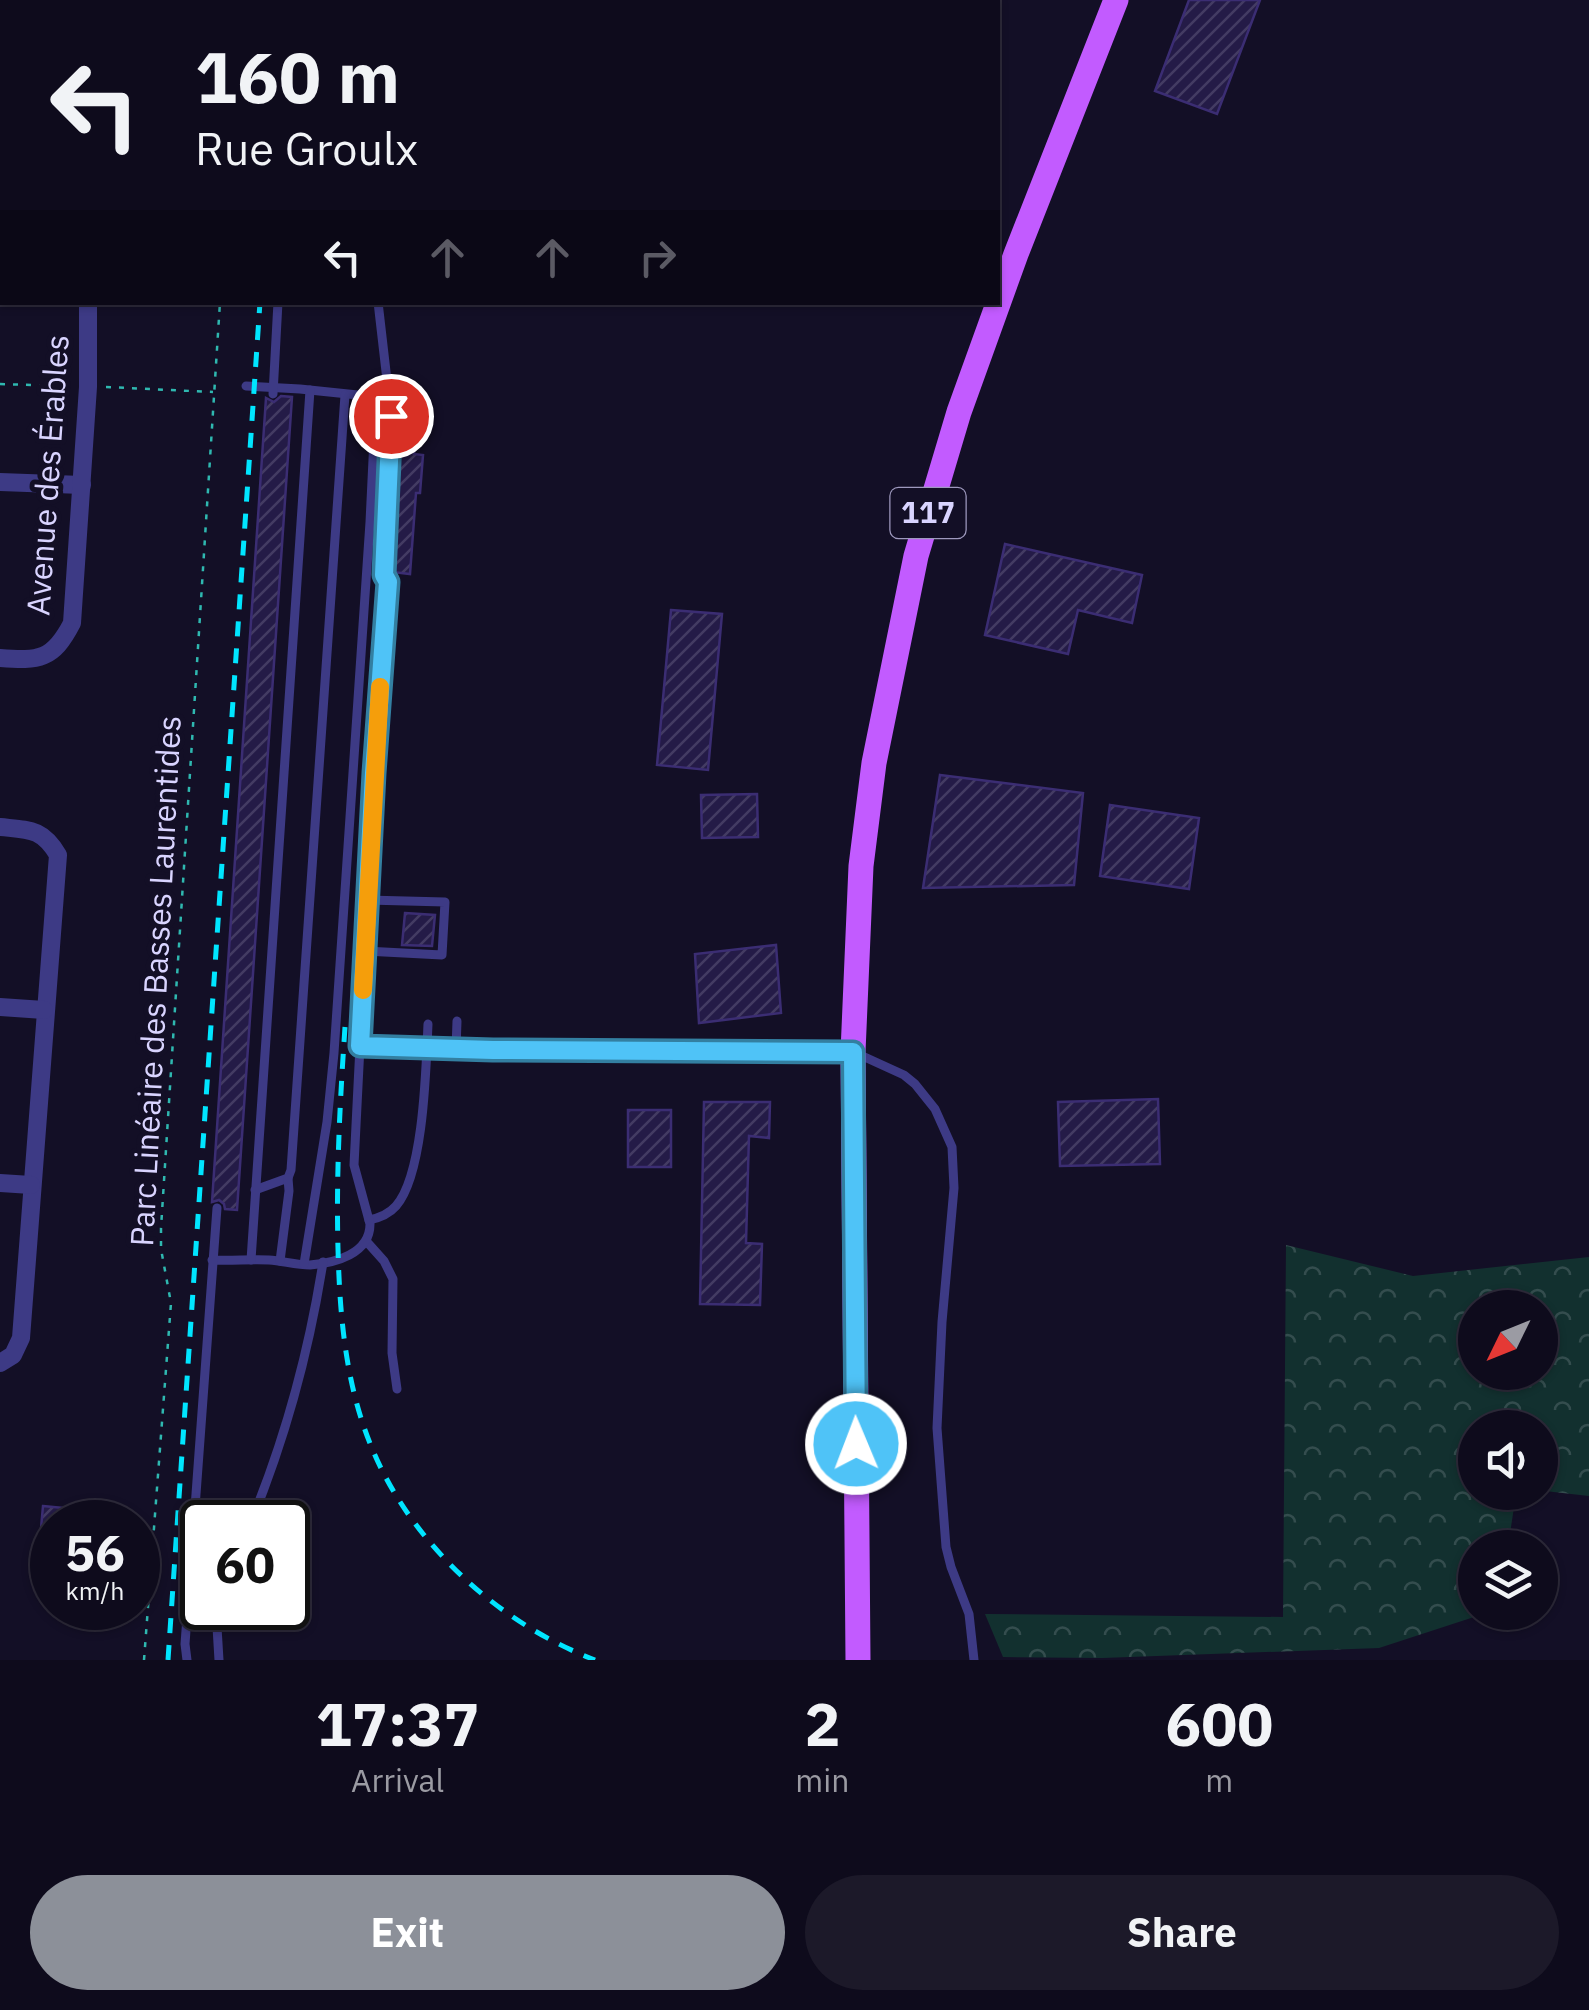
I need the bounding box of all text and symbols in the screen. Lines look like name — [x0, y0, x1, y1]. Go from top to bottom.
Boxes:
text: 160 m — [195, 31, 400, 122]
icon: left — [30, 40, 160, 170]
text: Rue Groulx — [195, 119, 418, 177]
icon: left — [315, 230, 370, 285]
icon: ahead — [420, 230, 475, 285]
icon: ahead — [525, 230, 580, 285]
icon: right — [630, 230, 685, 285]
street label: Avenue des Érables — [16, 333, 78, 617]
pin — [349, 374, 434, 459]
icon: arrive — [364, 389, 419, 444]
road number: 117 — [890, 488, 966, 538]
street label: Parc Linéaire des Basses Laurentides — [120, 714, 190, 1247]
north arrow — [1458, 1290, 1558, 1390]
map controls — [1458, 1290, 1558, 1630]
position arrow — [804, 1392, 908, 1496]
button: sound — [1458, 1410, 1558, 1510]
speed limit sign: 60 — [180, 1500, 310, 1630]
text: 56 — [65, 1520, 125, 1585]
button: layers — [1458, 1530, 1558, 1630]
text: km/h — [66, 1574, 124, 1607]
text: 17:37 — [316, 1684, 480, 1763]
text: 2 — [804, 1684, 840, 1763]
text: 600 — [1165, 1684, 1273, 1763]
text: Arrival — [351, 1759, 444, 1801]
text: min — [795, 1759, 849, 1801]
text: m — [1205, 1759, 1233, 1801]
button: Exit — [30, 1875, 785, 1990]
button: Share — [805, 1875, 1559, 1990]

